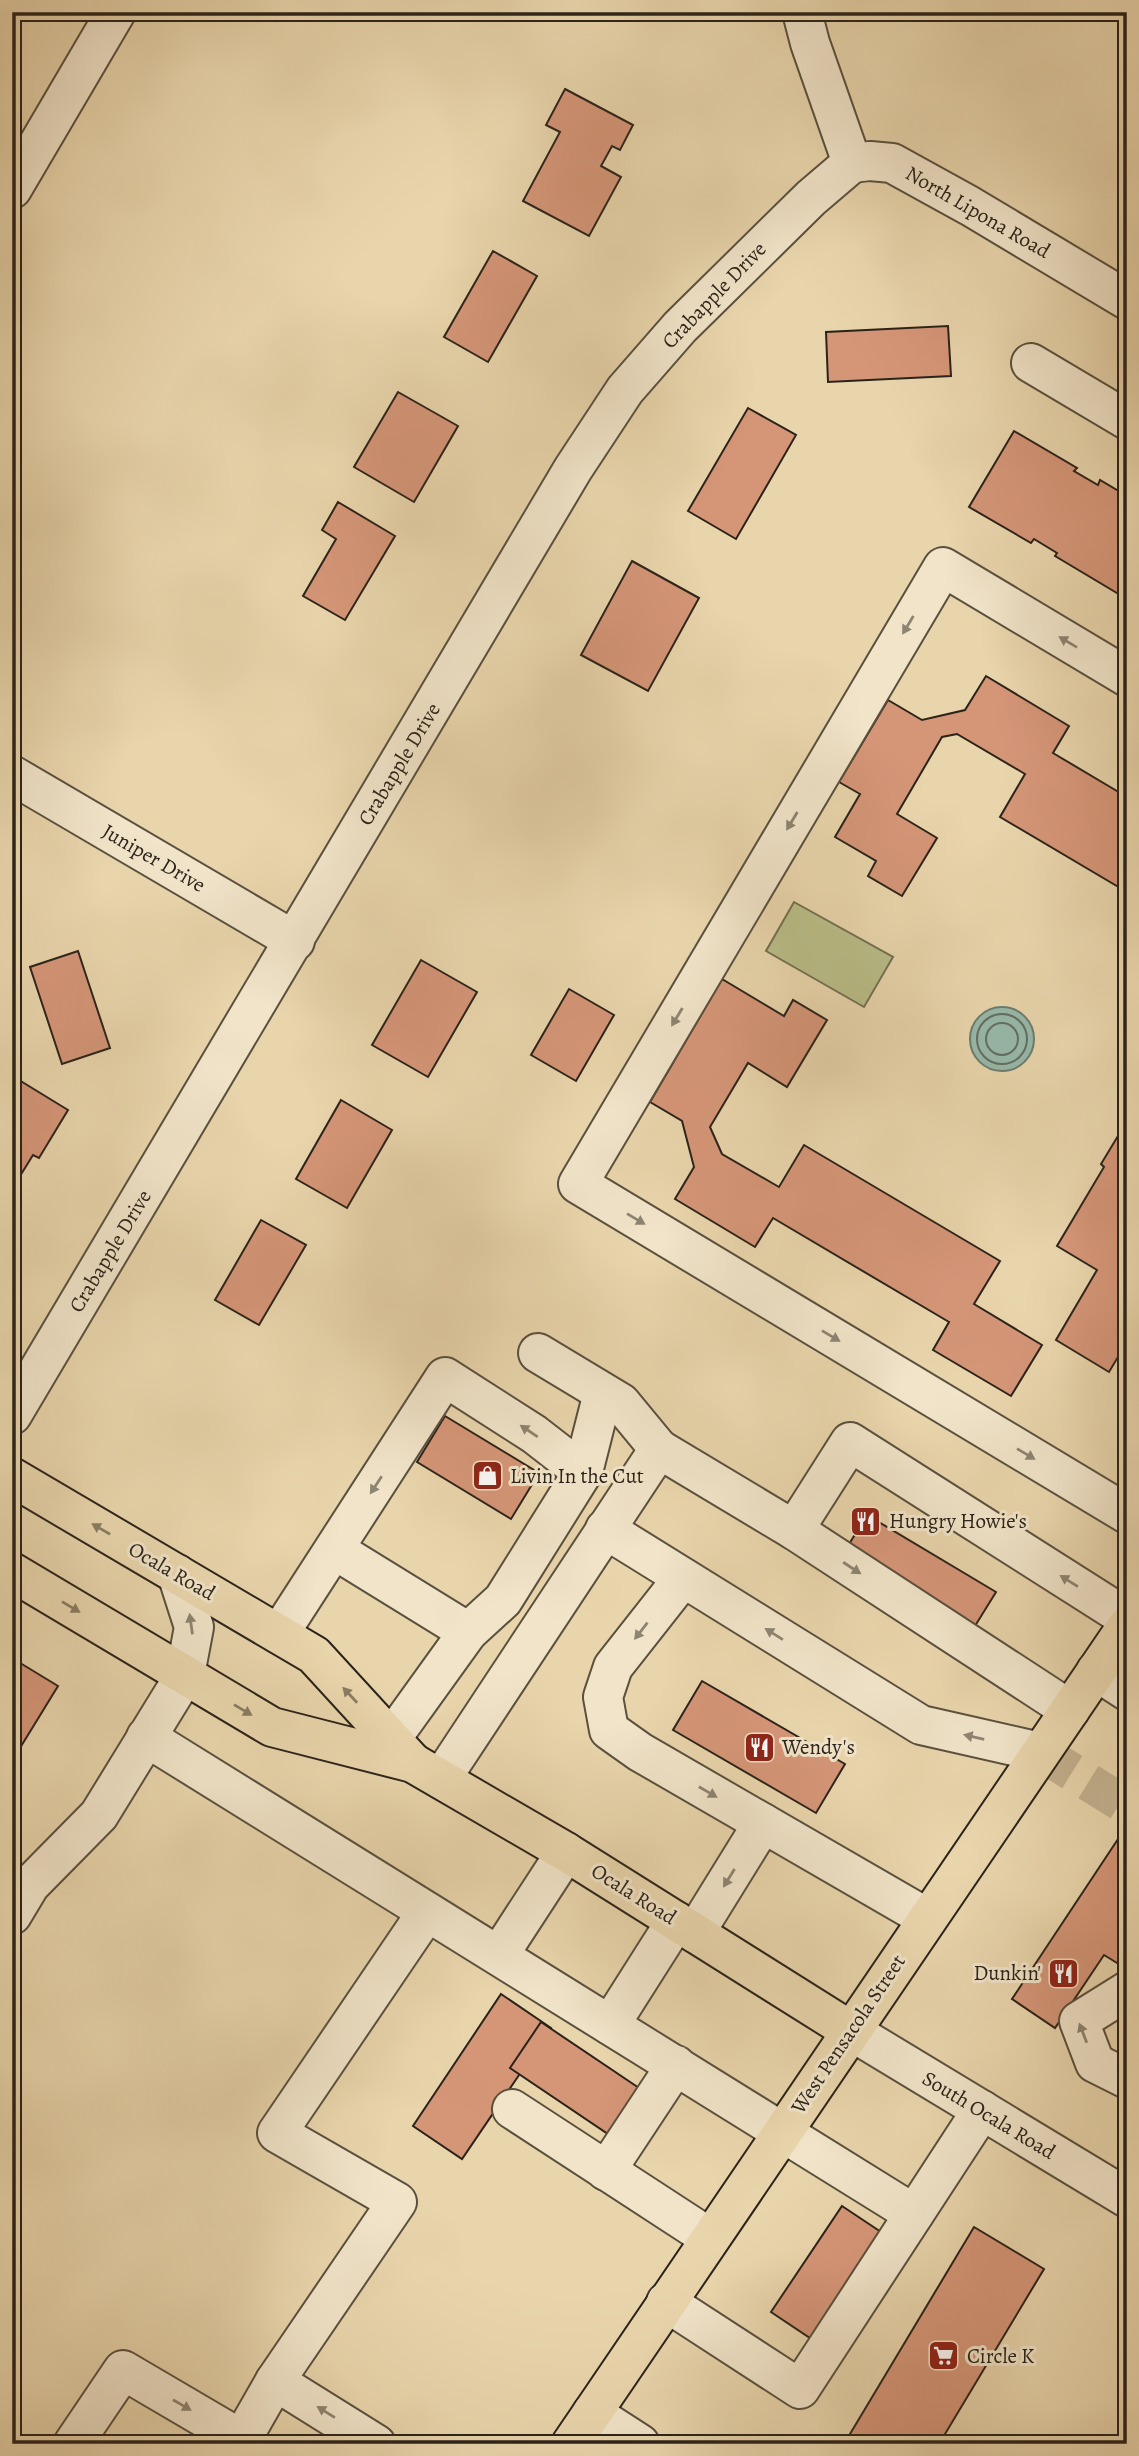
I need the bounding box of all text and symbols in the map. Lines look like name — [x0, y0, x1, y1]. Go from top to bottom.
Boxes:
street label: North Lipona Road — [901, 159, 1056, 265]
street label: Crabapple Drive — [656, 235, 772, 355]
one-way arrow — [902, 616, 915, 635]
one-way arrow — [1059, 636, 1078, 648]
street label: Crabapple Drive — [351, 697, 447, 831]
one-way arrow — [786, 812, 799, 831]
street label: Juniper Drive — [97, 817, 211, 899]
one-way arrow — [671, 1007, 683, 1027]
street label: Crabapple Drive — [62, 1184, 158, 1318]
one-way arrow — [627, 1213, 646, 1225]
one-way arrow — [822, 1330, 841, 1343]
one-way arrow — [520, 1424, 538, 1438]
one-way arrow — [1017, 1447, 1036, 1460]
shop icon: Livin In the Cut — [470, 1459, 504, 1493]
place label: Livin In the Cut — [510, 1462, 644, 1490]
one-way arrow — [370, 1475, 383, 1495]
restaurant icon: Hungry Howie's — [849, 1504, 883, 1538]
place label: Hungry Howie's — [889, 1507, 1027, 1535]
one-way arrow — [91, 1524, 111, 1536]
street label: Ocala Road — [124, 1535, 221, 1607]
one-way arrow — [842, 1561, 861, 1574]
one-way arrow — [1060, 1574, 1078, 1588]
one-way arrow — [61, 1601, 80, 1613]
one-way arrow — [185, 1613, 196, 1635]
one-way arrow — [634, 1622, 649, 1640]
one-way arrow — [764, 1627, 783, 1640]
one-way arrow — [343, 1687, 359, 1704]
one-way arrow — [234, 1703, 253, 1716]
restaurant icon: Wendy's — [742, 1730, 776, 1764]
one-way arrow — [963, 1731, 985, 1742]
place label: Wendy's — [781, 1733, 855, 1761]
one-way arrow — [699, 1786, 718, 1798]
street label: Ocala Road — [586, 1857, 683, 1932]
one-way arrow — [723, 1868, 736, 1888]
street label: West Pensacola Street — [784, 1949, 912, 2120]
restaurant icon: Dunkin' — [1047, 1956, 1081, 1990]
place label: Dunkin' — [973, 1959, 1041, 1987]
one-way arrow — [1078, 2022, 1089, 2043]
street label: South Ocala Road — [917, 2064, 1061, 2166]
supermarket icon: Circle K — [927, 2339, 961, 2373]
place label: Circle K — [967, 2342, 1034, 2370]
one-way arrow — [172, 2399, 191, 2411]
one-way arrow — [316, 2406, 335, 2419]

